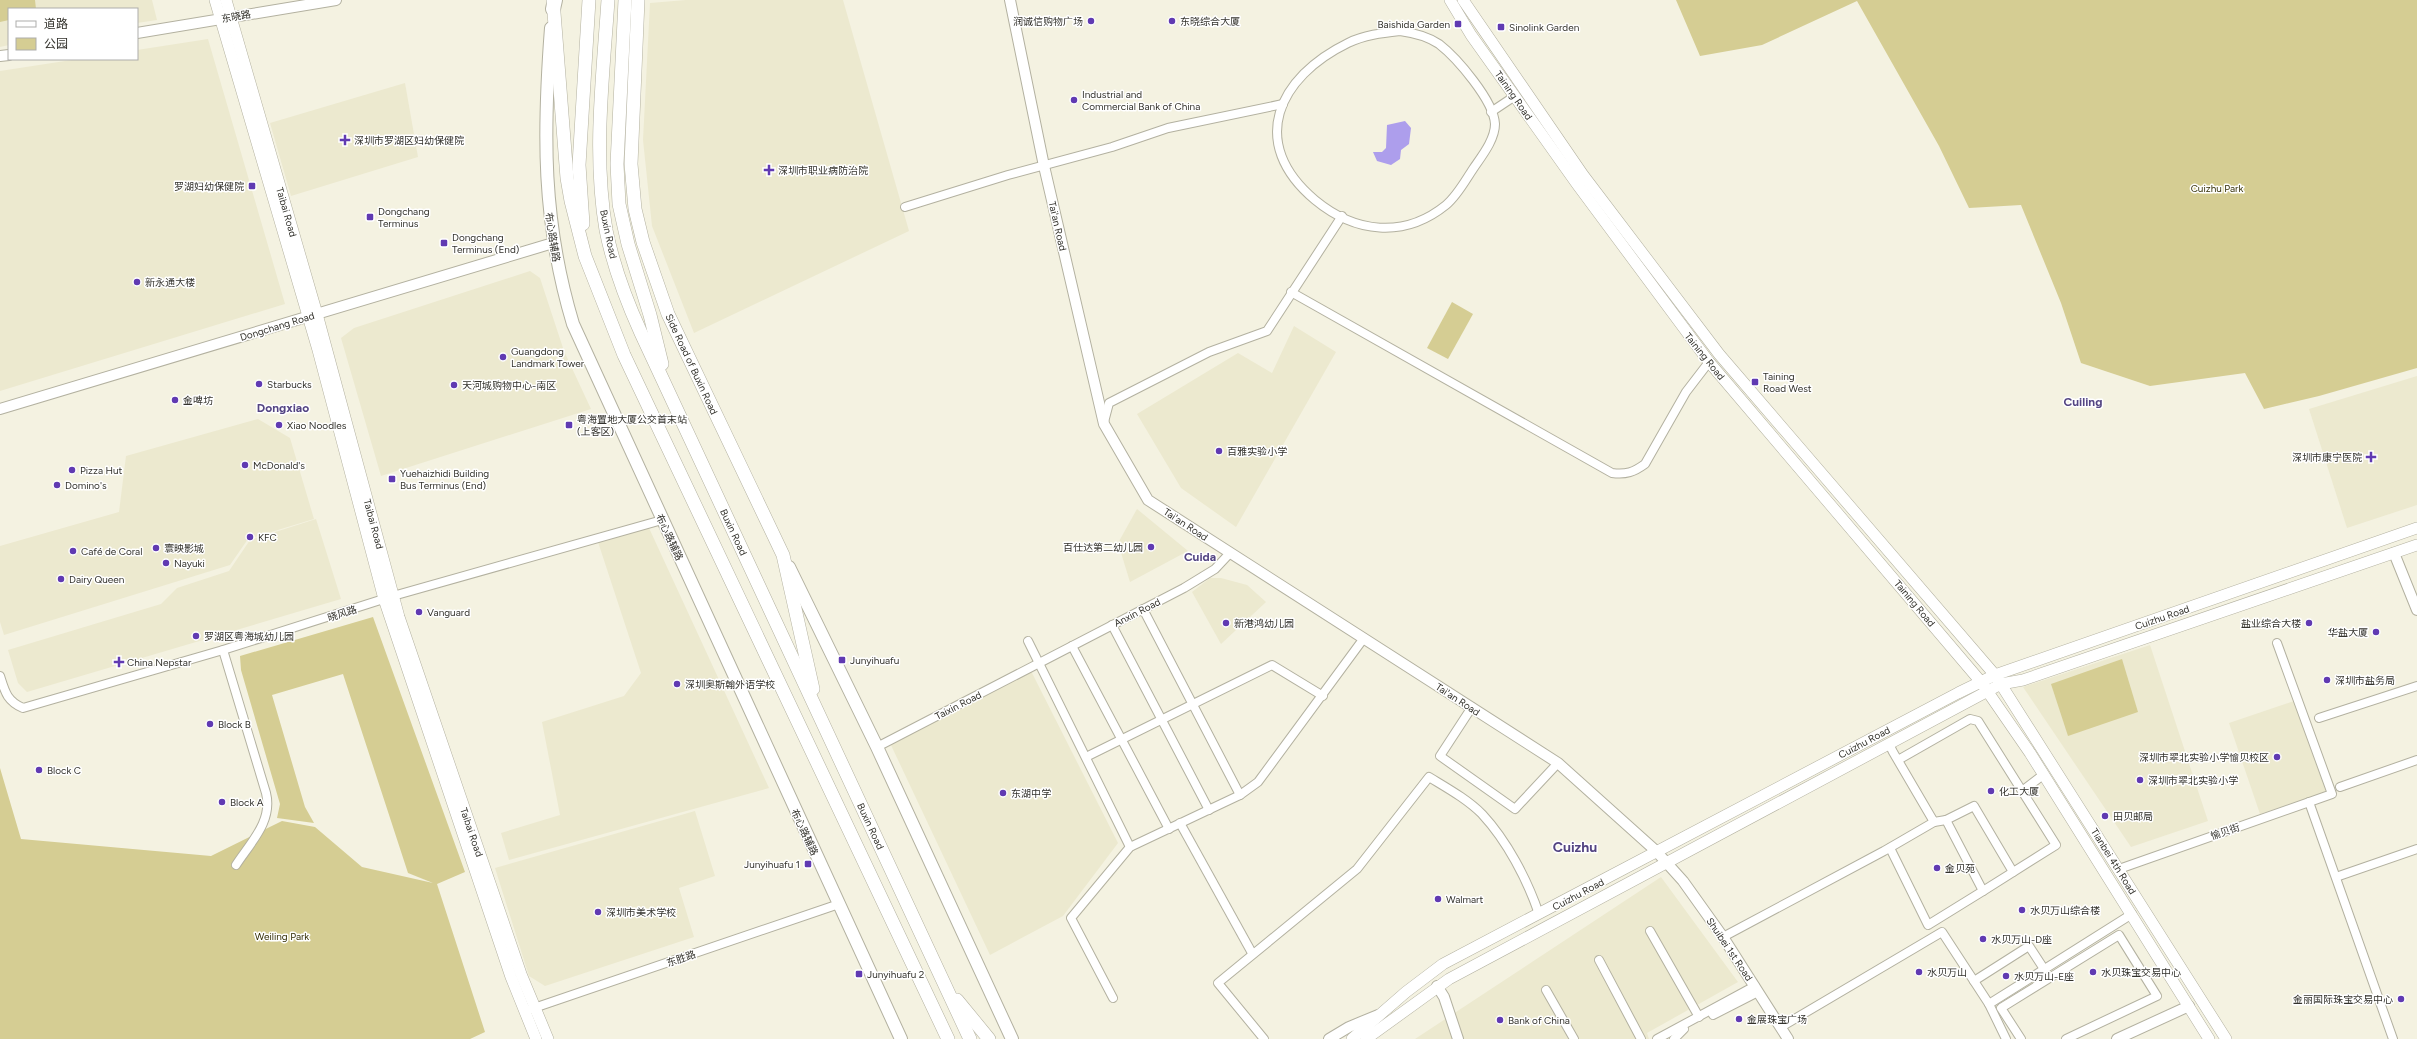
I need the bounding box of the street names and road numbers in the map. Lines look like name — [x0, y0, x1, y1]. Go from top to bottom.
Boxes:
street label: 东晓路 — [220, 7, 252, 25]
street label: Taining Road — [1492, 68, 1535, 123]
street label: Taibai Road — [273, 186, 300, 239]
street label: Tai'an Road — [1045, 200, 1070, 252]
street label: Buxin Road — [597, 208, 620, 260]
street label: 布心路辅路 — [542, 211, 563, 263]
street label: Dongchang Road — [238, 309, 316, 344]
street label: Side Road of Buxin Road — [663, 312, 721, 417]
street label: Taining Road — [1682, 330, 1728, 383]
street label: Taibai Road — [361, 498, 386, 551]
street label: Tai'an Road — [1161, 505, 1211, 544]
street label: Buxin Road — [717, 507, 750, 558]
street label: 布心路辅路 — [653, 512, 686, 563]
street label: Taining Road — [1891, 577, 1938, 629]
street label: Anxin Road — [1112, 595, 1163, 630]
street label: Cuizhu Road — [2133, 602, 2191, 633]
street label: 晓风路 — [326, 603, 358, 624]
street label: Tai'an Road — [1433, 680, 1483, 719]
street label: Taixin Road — [933, 688, 984, 723]
street label: Cuizhu Road — [1836, 723, 1892, 761]
street label: Buxin Road — [854, 801, 887, 852]
street label: Taibai Road — [457, 806, 486, 859]
street label: 布心路辅路 — [788, 807, 821, 858]
street label: 愉贝街 — [2209, 820, 2241, 843]
street label: Tianbei 4th Road — [2088, 826, 2139, 897]
street label: Cuizhu Road — [1550, 875, 1606, 913]
street label: Shuibei 1st Road — [1704, 915, 1756, 984]
street label: 东胜路 — [665, 947, 697, 970]

